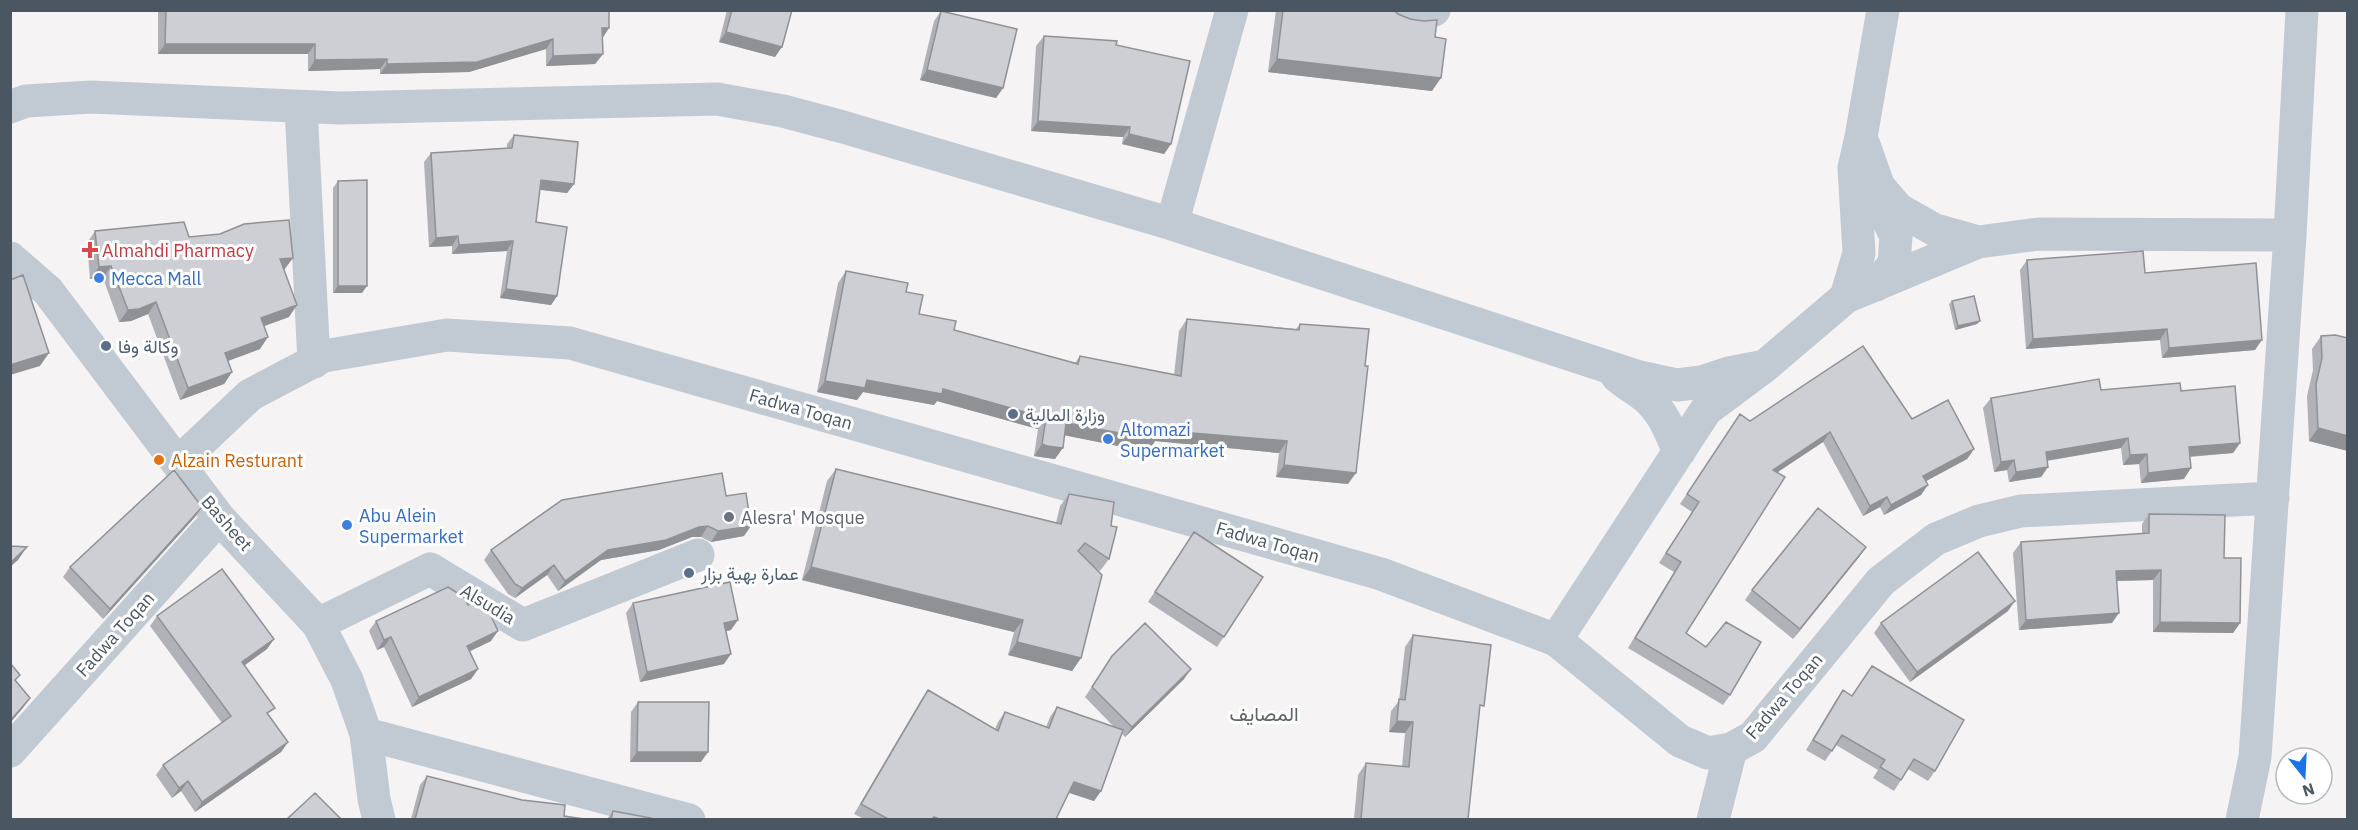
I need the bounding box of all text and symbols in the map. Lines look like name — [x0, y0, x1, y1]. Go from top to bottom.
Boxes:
place label: Almahdi Pharmacy — [102, 239, 254, 262]
marker: Almahdi Pharmacy — [83, 243, 97, 257]
place label: Mecca Mall — [111, 267, 201, 290]
marker: Mecca Mall — [92, 271, 106, 285]
place label: وكالة وفا — [118, 335, 178, 358]
marker: وكالة وفا — [99, 339, 113, 353]
street label: Fadwa Toqan — [747, 383, 855, 435]
place label: وزارة المالية — [1025, 403, 1105, 426]
marker: وزارة المالية — [1006, 407, 1020, 421]
place label: Altomazi Supermarket — [1120, 418, 1225, 462]
marker: Altomazi Supermarket — [1101, 432, 1115, 446]
place label: Alzain Resturant — [171, 449, 303, 472]
marker: Alzain Resturant — [152, 453, 166, 467]
street label: Basheet — [197, 490, 257, 556]
place label: Abu Alein Supermarket — [359, 504, 464, 548]
place label: Alesra' Mosque — [741, 506, 865, 529]
marker: Alesra' Mosque — [722, 510, 736, 524]
street label: Fadwa Toqan — [1214, 516, 1322, 568]
marker: Abu Alein Supermarket — [340, 518, 354, 532]
place label: عمارة بهية بزار — [700, 562, 799, 585]
marker: عمارة بهية بزار — [682, 566, 696, 580]
street label: Alsudia — [456, 579, 520, 629]
street label: Fadwa Toqan — [71, 587, 159, 681]
street label: Fadwa Toqan — [1740, 648, 1828, 744]
district label: المصايف — [1229, 700, 1299, 727]
north arrow — [2274, 746, 2334, 806]
text: N — [2300, 779, 2317, 802]

